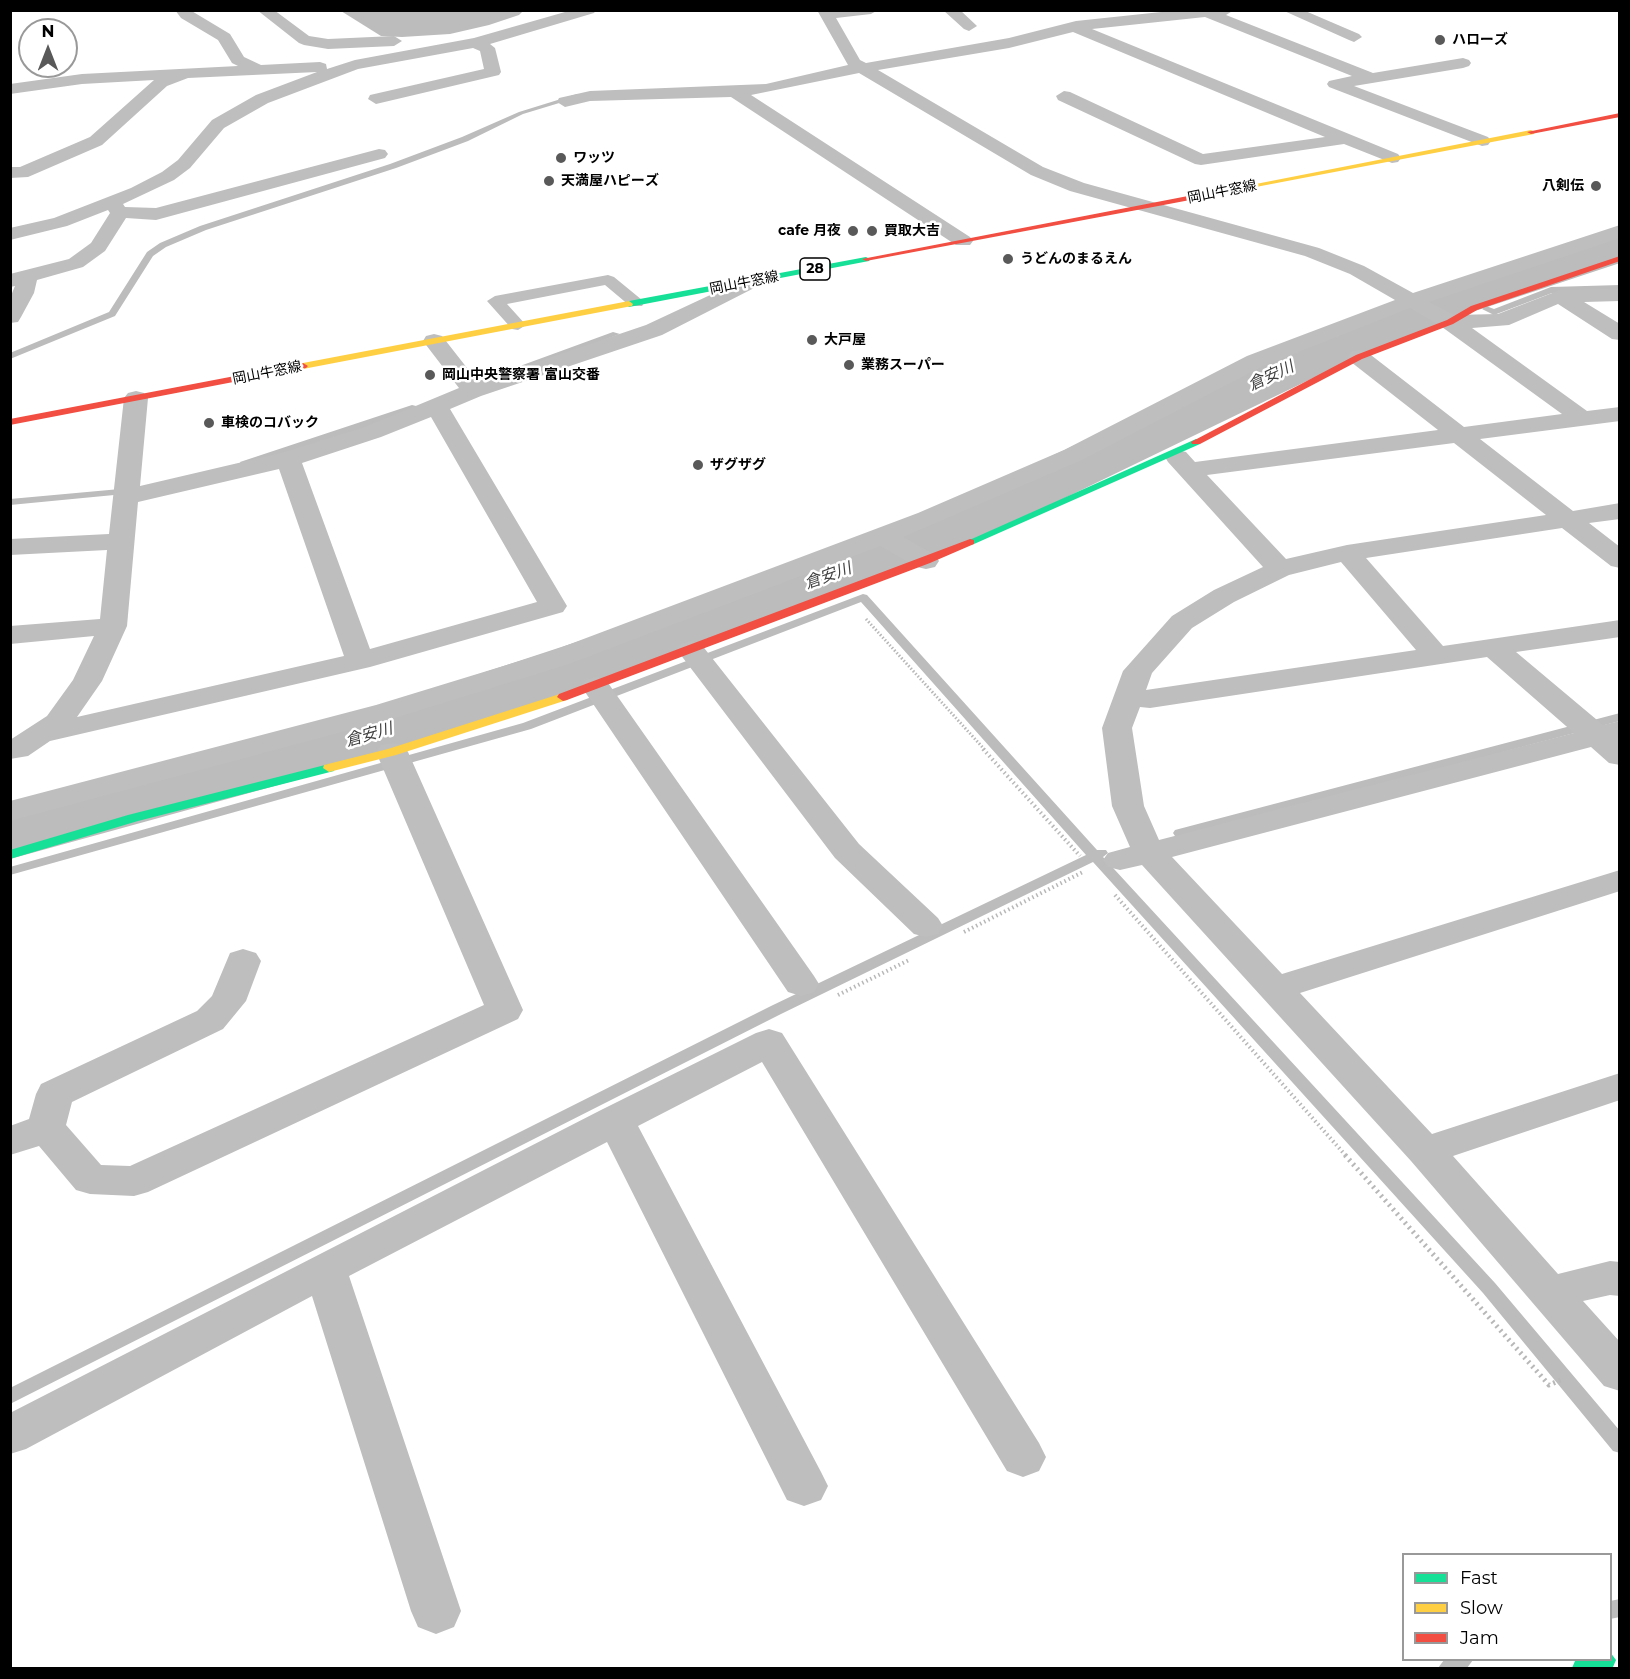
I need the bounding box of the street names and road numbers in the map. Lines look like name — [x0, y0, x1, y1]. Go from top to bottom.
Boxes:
street label: 岡山牛窓線 — [1186, 177, 1258, 207]
road number: 28 — [800, 258, 830, 280]
street label: 岡山牛窓線 — [708, 268, 780, 298]
street label: 岡山牛窓線 — [231, 358, 303, 388]

